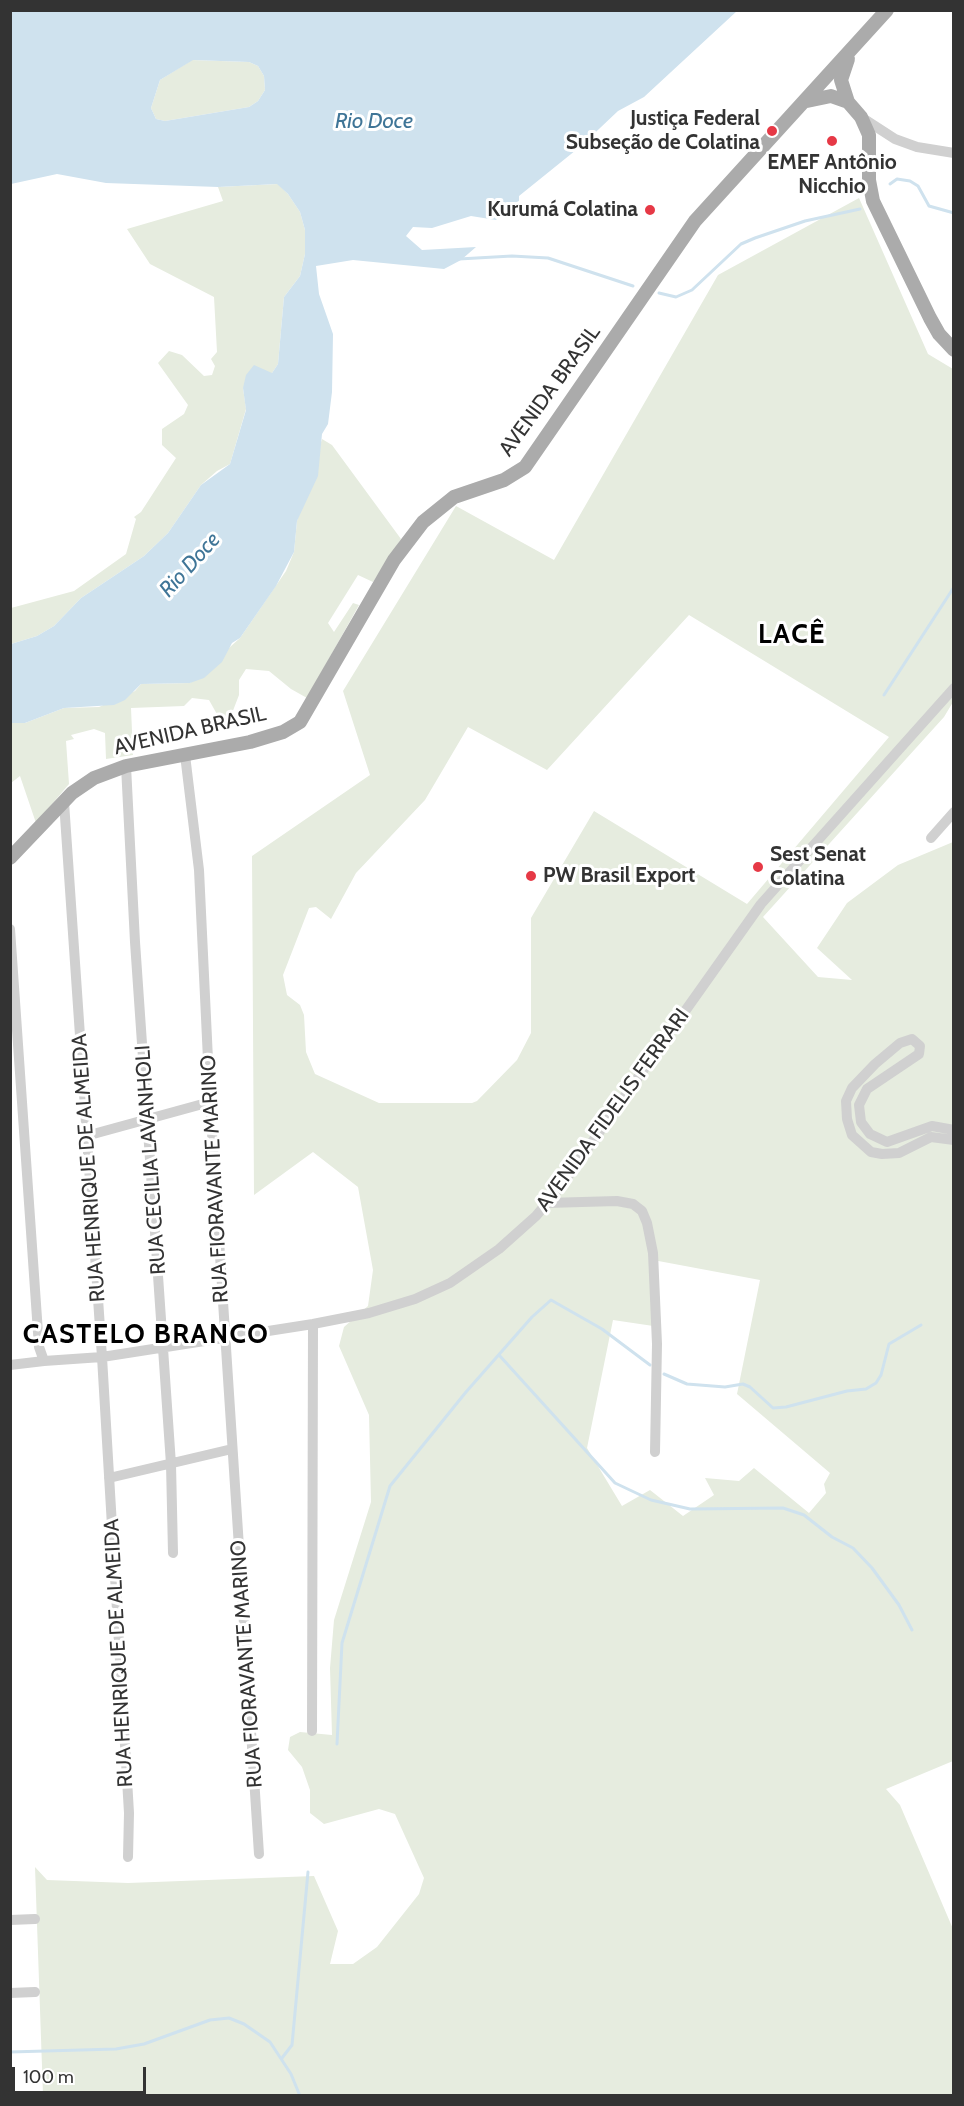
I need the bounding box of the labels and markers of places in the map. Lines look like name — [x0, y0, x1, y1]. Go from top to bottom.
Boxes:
place label: Justiça Federal Subseção de Colatina — [566, 106, 760, 156]
marker: Justiça Federal Subseção de Colatina — [765, 124, 779, 138]
marker: EMEF Antônio Nicchio — [825, 134, 839, 148]
place label: EMEF Antônio Nicchio — [767, 150, 897, 200]
place label: Kurumá Colatina — [487, 197, 638, 223]
marker: Kurumá Colatina — [643, 203, 657, 217]
place label: Sest Senat Colatina — [770, 842, 866, 892]
marker: Sest Senat Colatina — [751, 860, 765, 874]
place label: PW Brasil Export — [543, 863, 695, 889]
marker: PW Brasil Export — [524, 869, 538, 883]

